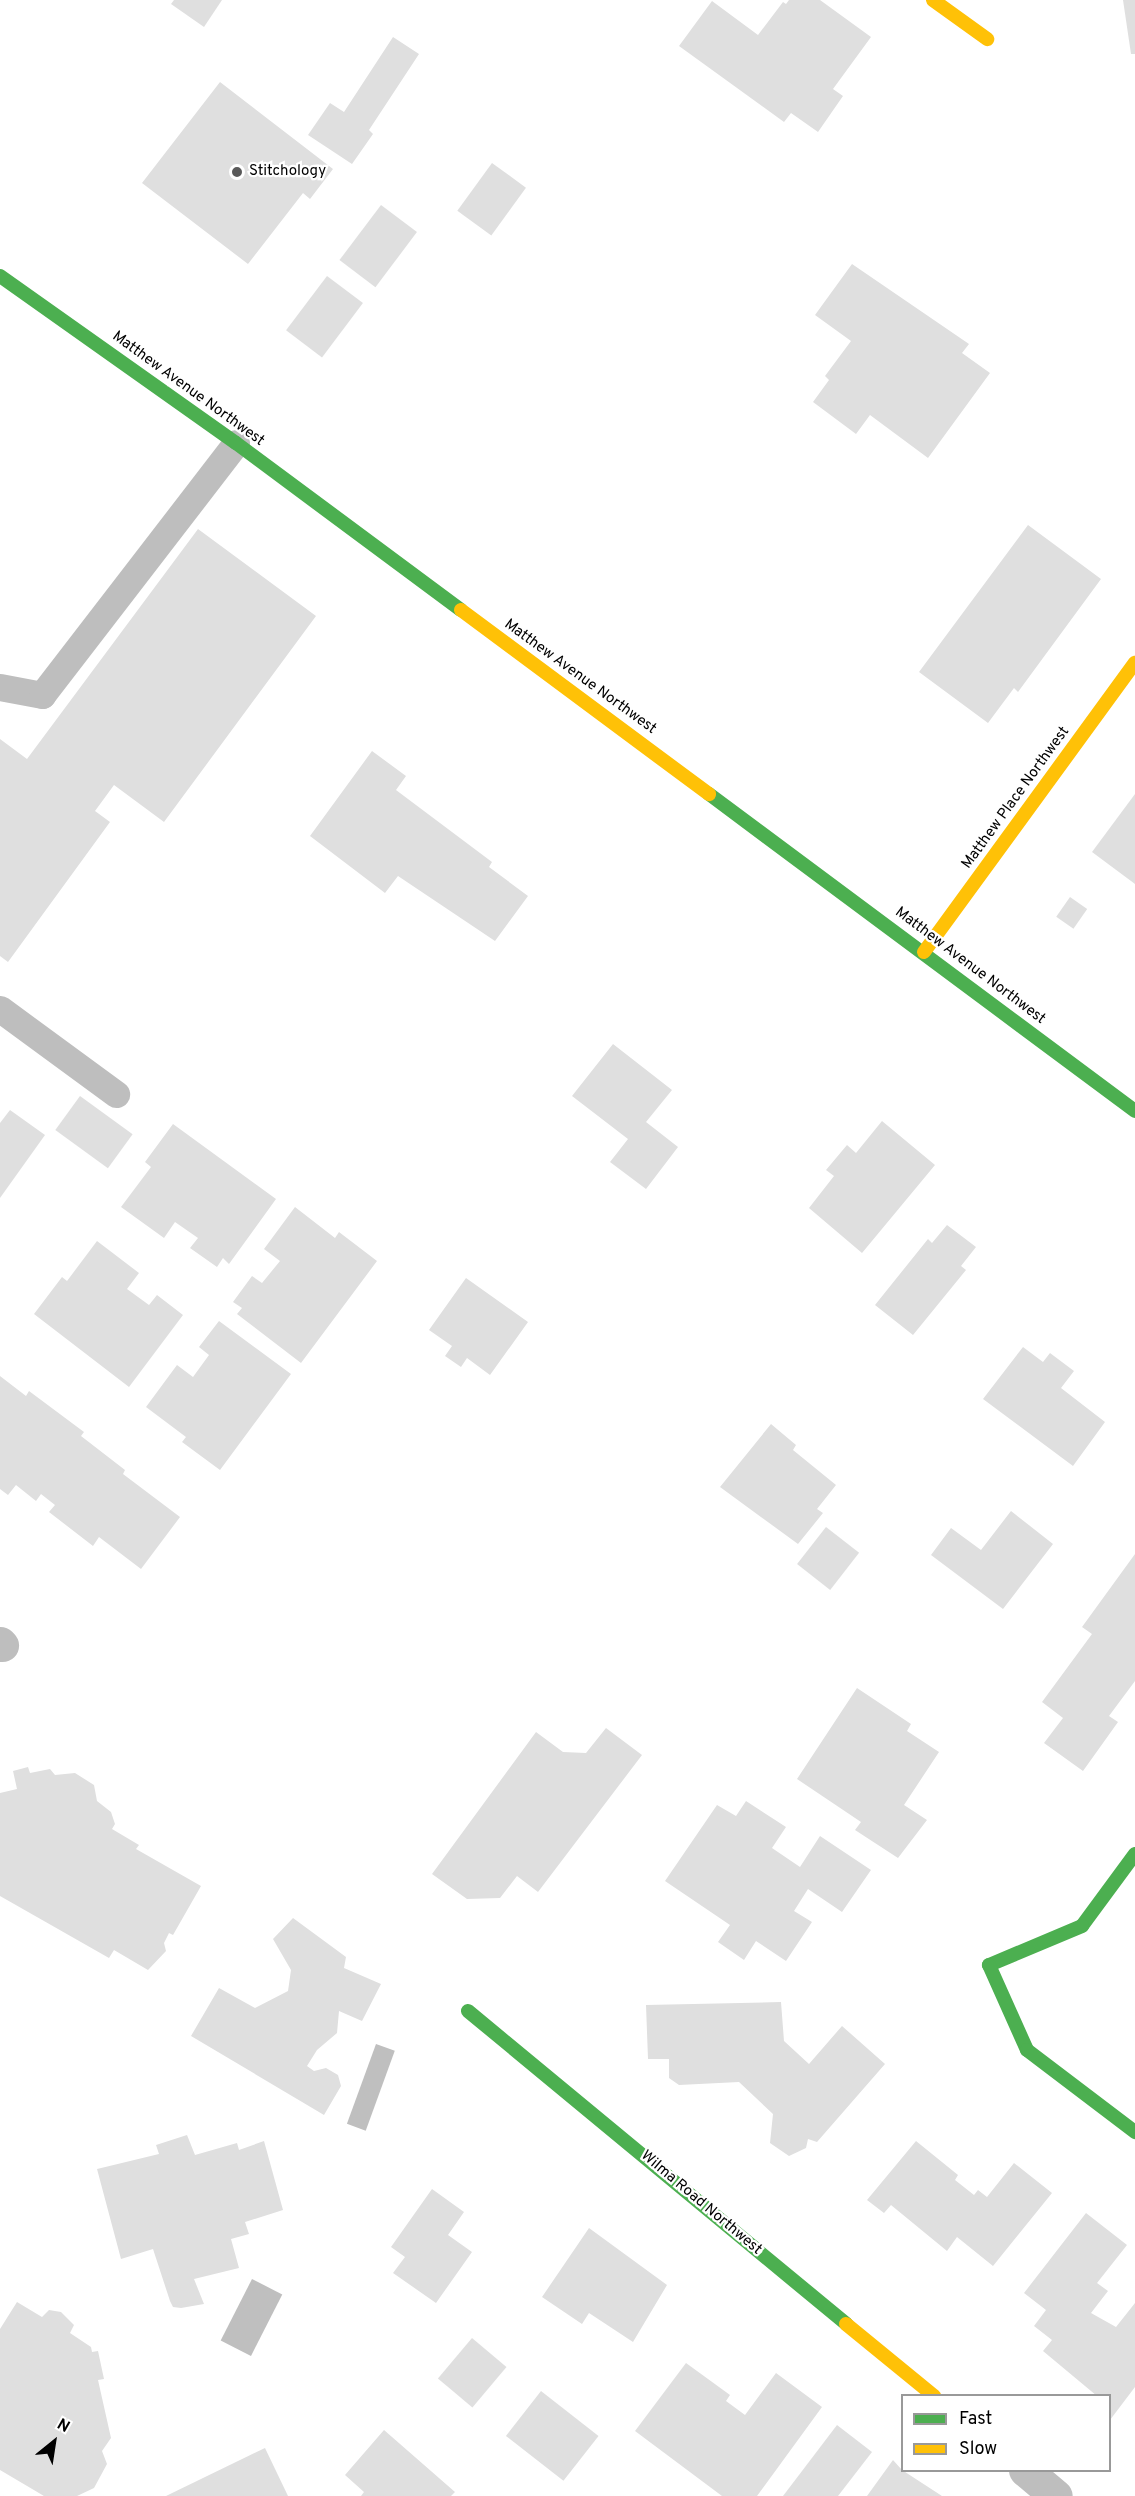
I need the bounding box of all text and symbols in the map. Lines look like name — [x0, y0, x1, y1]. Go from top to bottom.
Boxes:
place label: Stitchology — [249, 163, 326, 181]
marker: Stitchology — [230, 165, 244, 179]
street label: Matthew Avenue Northwest — [108, 328, 268, 450]
street label: Matthew Avenue Northwest — [500, 616, 660, 738]
street label: Matthew Place Northwest — [958, 723, 1074, 873]
street label: Matthew Avenue Northwest — [891, 903, 1049, 1029]
street label: Wilma Road Northwest — [637, 2147, 765, 2259]
legend — [901, 2394, 1111, 2472]
text: Fast — [959, 2408, 992, 2431]
north arrow — [24, 2412, 84, 2472]
text: N — [53, 2415, 73, 2438]
text: Slow — [959, 2438, 997, 2461]

